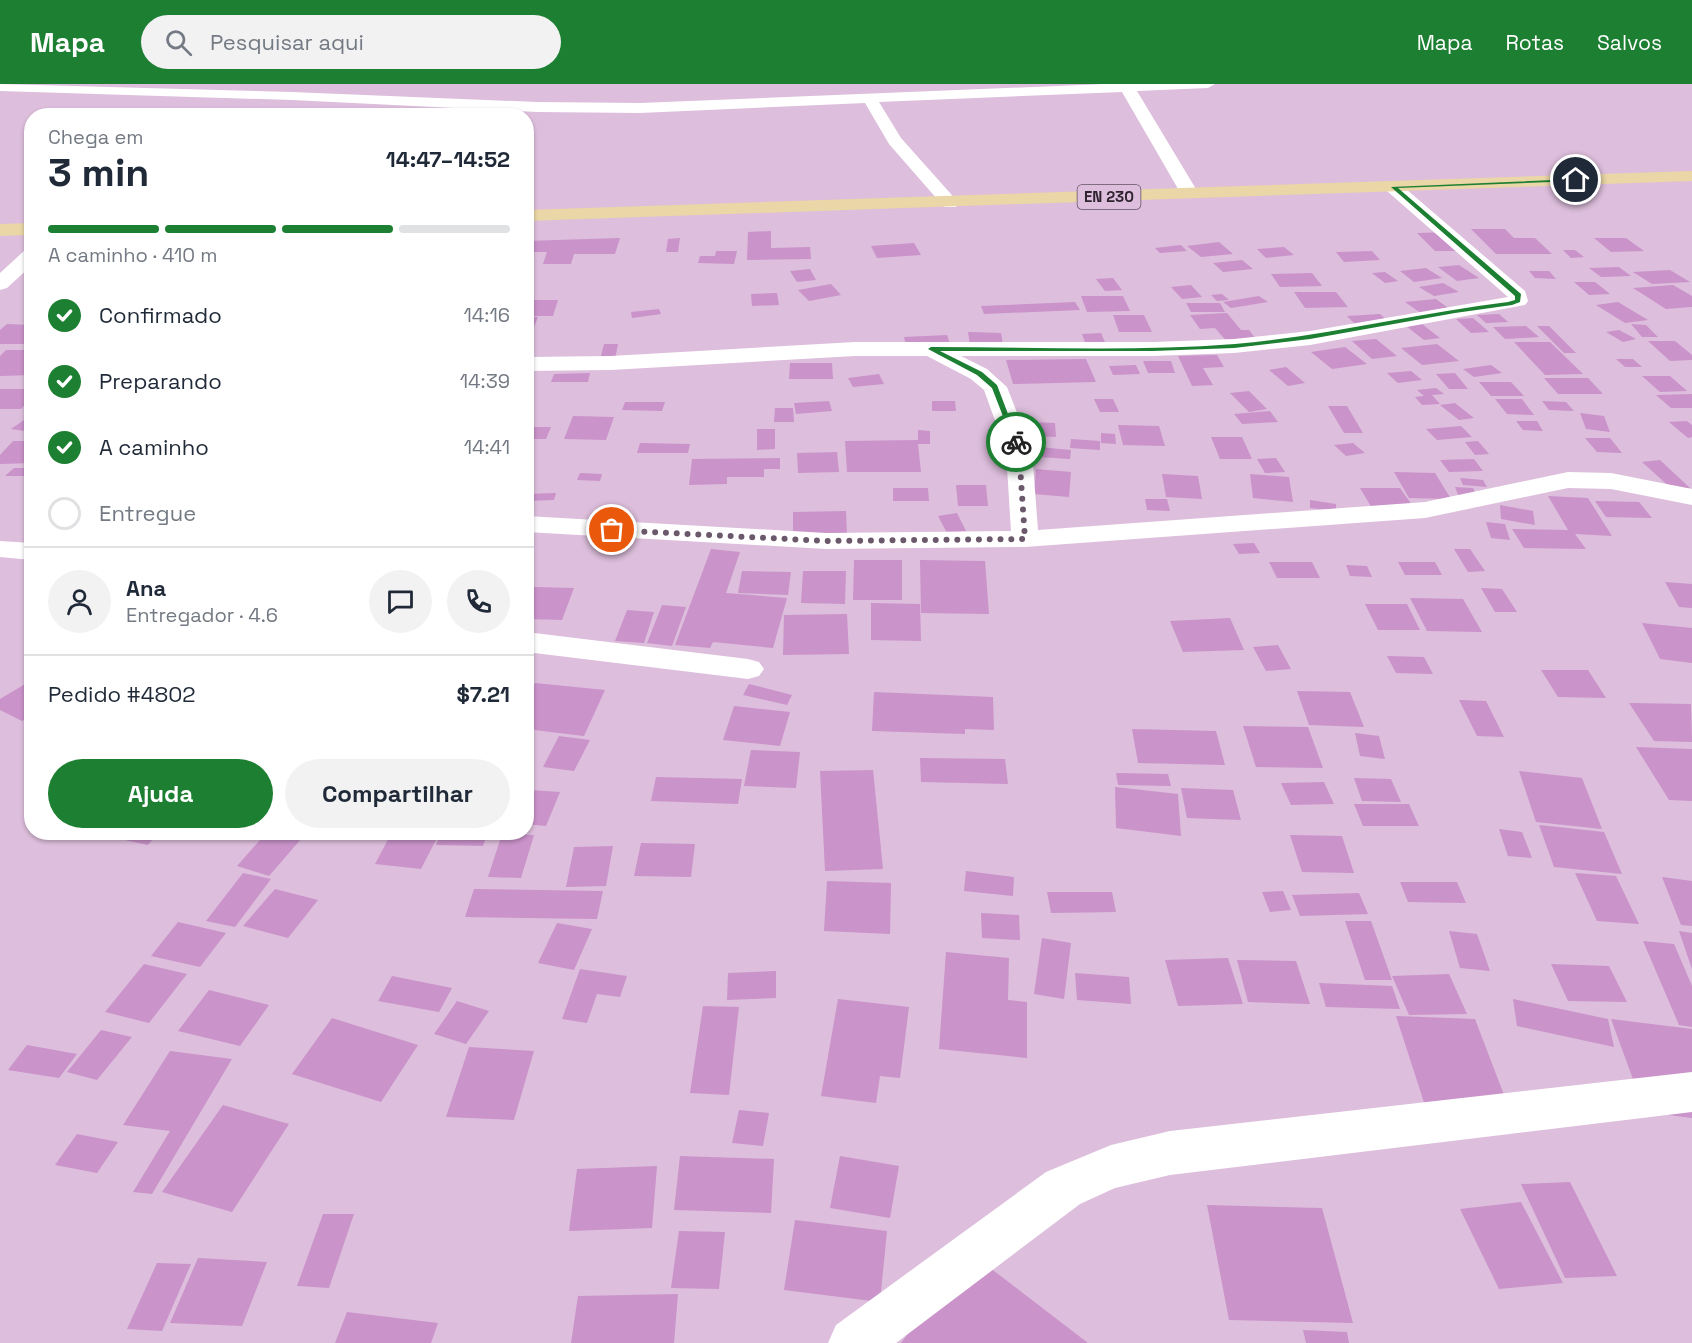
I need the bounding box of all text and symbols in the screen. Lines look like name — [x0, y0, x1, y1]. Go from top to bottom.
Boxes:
search box — [141, 15, 561, 69]
text: Mapa — [30, 24, 105, 60]
icon: search — [162, 26, 195, 59]
text: Pesquisar aqui — [210, 28, 364, 56]
text: Mapa — [1417, 29, 1472, 56]
text: Rotas — [1505, 29, 1564, 56]
text: Salvos — [1597, 29, 1662, 56]
text: Chega em — [48, 124, 143, 150]
text: 14:47–14:52 — [386, 145, 510, 173]
text: 3 min — [48, 148, 149, 197]
pin — [1550, 154, 1601, 205]
icon: home — [1559, 163, 1592, 196]
road number: EN 230 — [1078, 185, 1140, 209]
text: A caminho · 410 m — [48, 242, 217, 268]
icon: check — [48, 299, 81, 332]
text: Confirmado — [99, 301, 222, 329]
text: 14:16 — [463, 302, 510, 328]
icon: check — [48, 365, 81, 398]
text: Preparando — [99, 367, 222, 395]
text: 14:39 — [460, 368, 510, 394]
courier — [986, 412, 1046, 472]
icon: bike — [1000, 426, 1033, 459]
icon: check — [48, 431, 81, 464]
text: A caminho — [99, 433, 209, 461]
text: 14:41 — [464, 434, 510, 460]
text: Entregue — [99, 499, 196, 527]
pin — [586, 504, 637, 555]
icon: bag — [595, 513, 628, 546]
button: person — [48, 570, 111, 633]
button: chat — [369, 570, 432, 633]
button: phone — [447, 570, 510, 633]
text: Ana — [126, 574, 166, 602]
text: Entregador · 4.6 — [126, 602, 278, 628]
text: Pedido #4802 — [48, 680, 196, 708]
text: $7.21 — [456, 680, 510, 708]
button: Ajuda — [48, 759, 273, 828]
button: Compartilhar — [285, 759, 510, 828]

